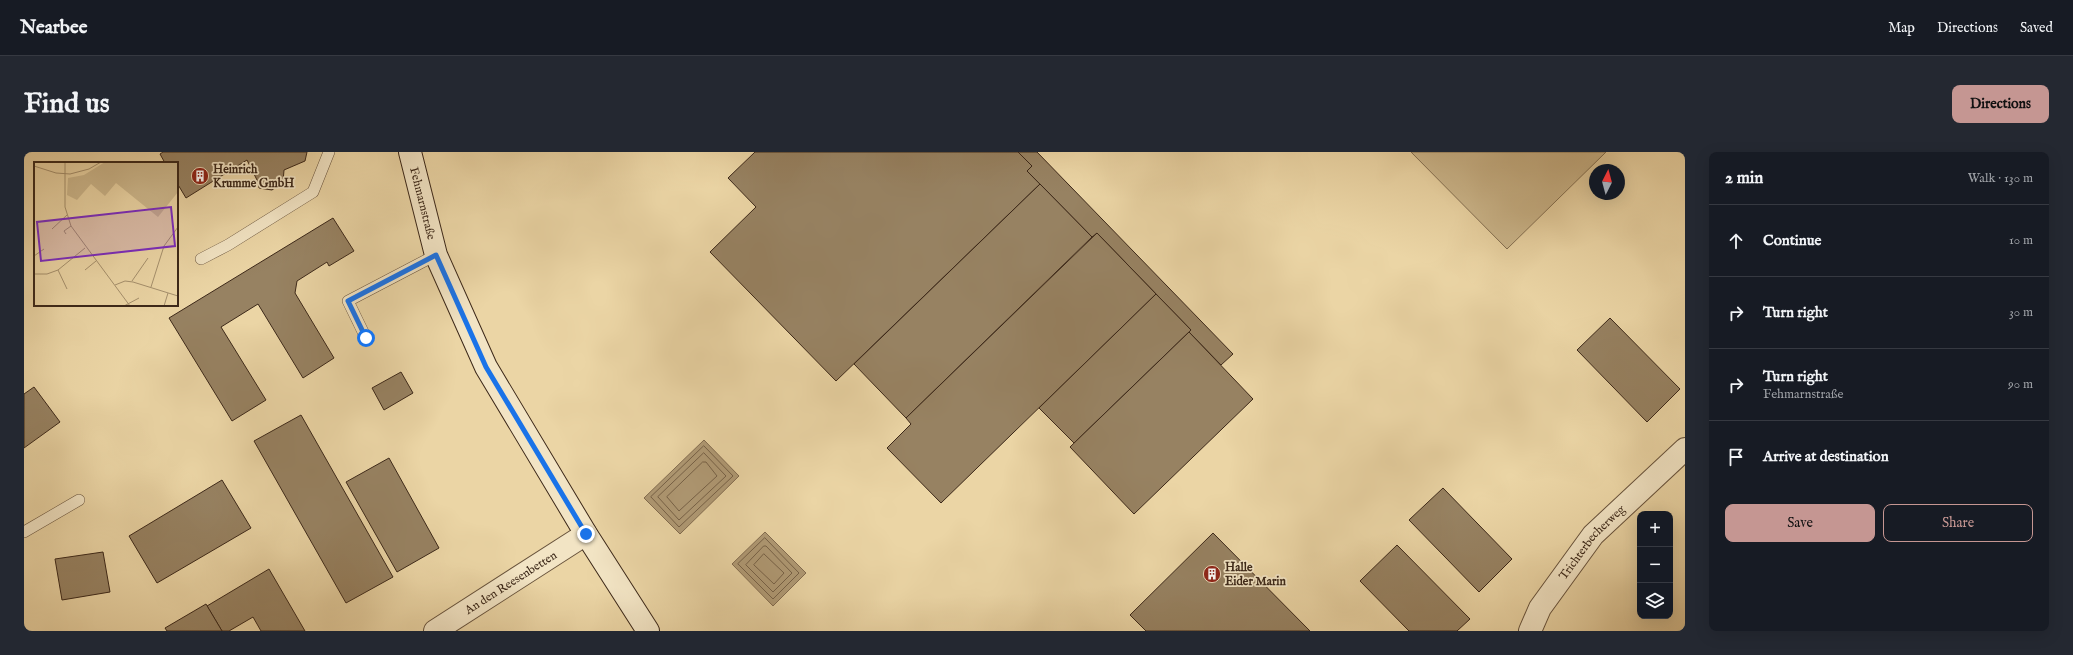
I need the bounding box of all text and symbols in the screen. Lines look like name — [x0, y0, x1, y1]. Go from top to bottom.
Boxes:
text: Nearbee — [20, 16, 87, 40]
text: Map — [1888, 19, 1915, 37]
text: Directions — [1937, 19, 1998, 37]
text: Saved — [2020, 19, 2053, 37]
button: Directions — [1952, 85, 2049, 123]
text: Find us — [24, 87, 110, 122]
inset map — [34, 162, 178, 306]
place label: Heinrich Krumme GmbH — [213, 162, 295, 191]
north arrow — [1589, 164, 1625, 200]
building icon: Heinrich Krumme GmbH — [190, 166, 210, 186]
street label: Fehmarnstraße — [407, 166, 439, 242]
text: 2 min — [1725, 168, 1763, 189]
text: Walk · 130 m — [1968, 170, 2033, 187]
icon: ahead — [1725, 230, 1747, 252]
text: Continue — [1763, 231, 1821, 250]
text: 10 m — [2009, 232, 2033, 249]
icon: right — [1725, 302, 1747, 324]
text: Turn right — [1763, 303, 1828, 322]
text: 30 m — [2009, 304, 2033, 321]
route start — [357, 329, 375, 347]
text: Turn right — [1763, 367, 1828, 386]
icon: right — [1725, 374, 1747, 396]
text: 90 m — [2008, 376, 2033, 393]
text: Fehmarnstraße — [1763, 386, 1844, 403]
icon: arrive — [1725, 446, 1747, 468]
text: Arrive at destination — [1763, 447, 1889, 466]
street label: Trichterbecherweg — [1556, 501, 1628, 583]
button: Save — [1725, 504, 1875, 542]
button: Share — [1883, 504, 2033, 542]
map controls — [1637, 511, 1673, 619]
button: + — [1637, 511, 1673, 547]
route end — [577, 525, 595, 543]
street label: An den Reesenbetten — [461, 547, 560, 618]
button: − — [1637, 547, 1673, 583]
place label: Halle Eider Marin — [1225, 560, 1286, 589]
building icon: Halle Eider Marin — [1202, 564, 1222, 584]
button: layers — [1637, 583, 1673, 619]

